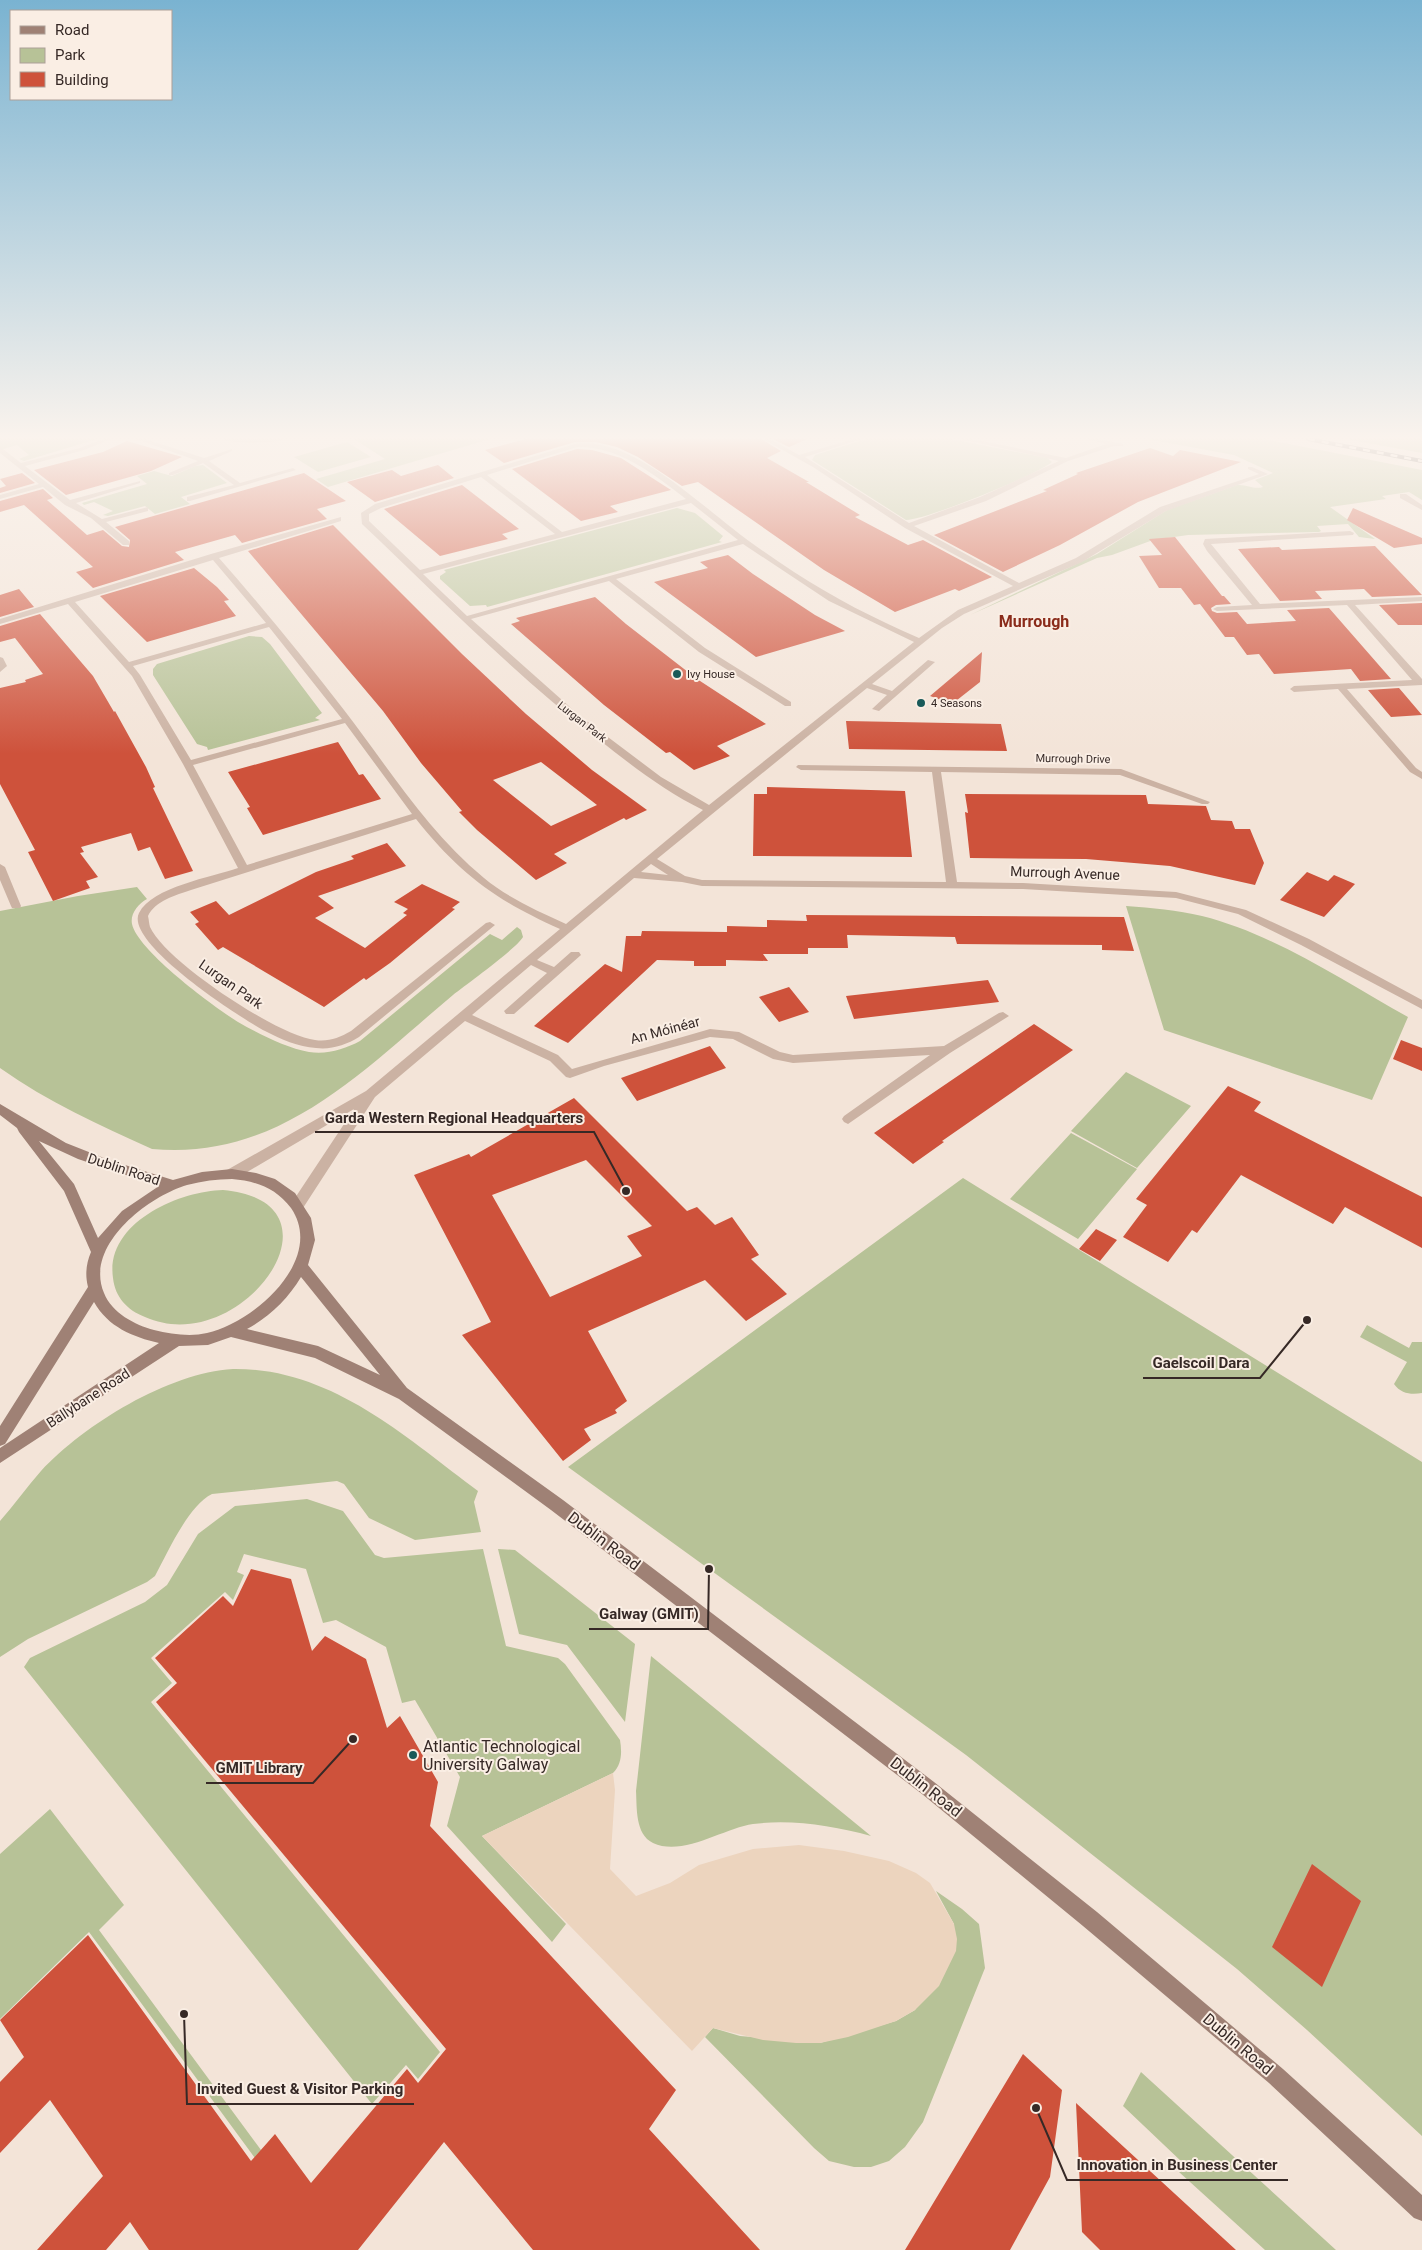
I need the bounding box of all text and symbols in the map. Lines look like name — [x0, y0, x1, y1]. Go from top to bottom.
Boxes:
legend — [10, 10, 172, 100]
text: Road — [55, 21, 89, 39]
text: Park — [55, 46, 86, 64]
text: Building — [55, 71, 109, 89]
district label: Murrough — [999, 612, 1069, 631]
marker: Ivy House — [671, 668, 683, 680]
place label: Ivy House — [687, 668, 735, 681]
marker: 4 Seasons — [915, 697, 927, 709]
place label: 4 Seasons — [931, 697, 982, 710]
street label: Lurgan Park — [555, 699, 609, 745]
street label: Murrough Drive — [1035, 752, 1111, 766]
street label: Murrough Avenue — [1010, 863, 1120, 883]
street label: Lurgan Park — [196, 956, 267, 1012]
street label: An Móinéar — [628, 1013, 702, 1047]
callout: Garda Western Regional Headquarters — [315, 1102, 594, 1132]
text: Garda Western Regional Headquarters — [325, 1109, 584, 1127]
street label: Dublin Road — [86, 1150, 162, 1188]
callout: Gaelscoil Dara — [1143, 1348, 1260, 1378]
text: Gaelscoil Dara — [1152, 1354, 1250, 1372]
street label: Ballybane Road — [43, 1365, 133, 1431]
street label: Dublin Road — [564, 1508, 644, 1574]
callout: Galway (GMIT) — [589, 1599, 708, 1629]
text: Galway (GMIT) — [599, 1605, 699, 1623]
place label: Atlantic Technological University Galway — [423, 1737, 580, 1774]
marker: Atlantic Technological University Galway — [407, 1749, 419, 1761]
callout: GMIT Library — [206, 1753, 313, 1783]
street label: Dublin Road — [886, 1753, 966, 1821]
text: GMIT Library — [215, 1759, 303, 1777]
street label: Dublin Road — [1199, 2009, 1277, 2079]
callout: Invited Guest & Visitor Parking — [187, 2074, 414, 2104]
text: Invited Guest & Visitor Parking — [197, 2080, 403, 2098]
callout: Innovation in Business Center — [1067, 2150, 1288, 2180]
text: Innovation in Business Center — [1076, 2156, 1278, 2174]

